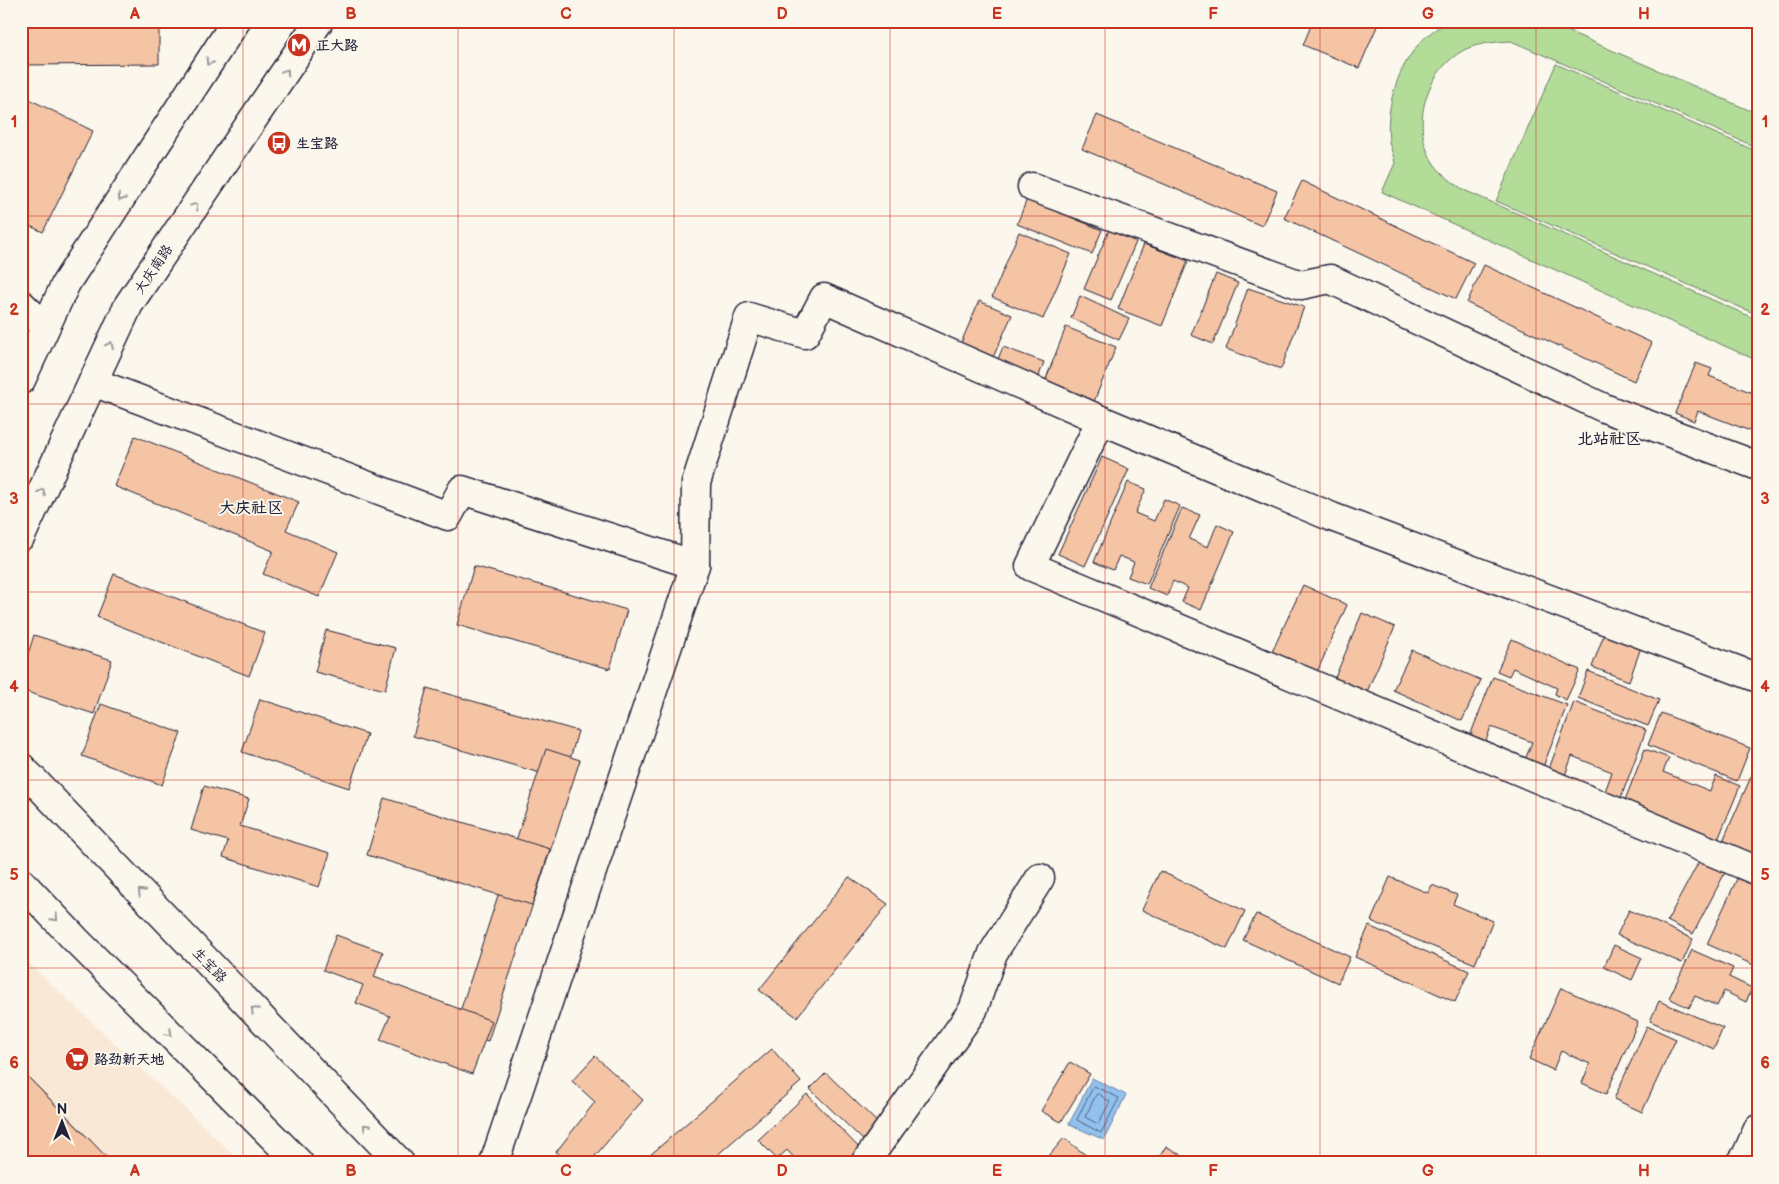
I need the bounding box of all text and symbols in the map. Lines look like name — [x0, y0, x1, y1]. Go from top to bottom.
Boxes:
text: A — [129, 5, 140, 24]
text: B — [345, 5, 357, 24]
text: C — [560, 5, 572, 24]
text: D — [776, 5, 788, 24]
text: E — [992, 5, 1002, 24]
text: F — [1208, 5, 1218, 24]
text: G — [1422, 5, 1434, 24]
text: H — [1638, 5, 1650, 24]
metro station icon: 正大路 — [286, 32, 312, 58]
place label: 正大路 — [316, 37, 358, 54]
one-way arrow — [206, 57, 216, 66]
one-way arrow — [280, 68, 289, 77]
text: 1 — [11, 113, 17, 132]
text: 1 — [1762, 113, 1768, 132]
bus stop icon: 生宝路 — [266, 130, 292, 156]
place label: 生宝路 — [296, 135, 338, 152]
one-way arrow — [118, 193, 127, 202]
one-way arrow — [189, 203, 198, 212]
street label: 大庆南路 — [131, 241, 176, 297]
text: 2 — [9, 301, 19, 320]
text: 2 — [1760, 301, 1770, 320]
one-way arrow — [104, 341, 115, 350]
district label: 北站社区 — [1577, 430, 1641, 449]
one-way arrow — [35, 488, 46, 497]
text: 3 — [9, 490, 19, 509]
text: 3 — [1760, 490, 1770, 509]
district label: 大庆社区 — [219, 499, 283, 518]
text: 4 — [9, 678, 19, 697]
text: 4 — [1760, 678, 1770, 697]
text: 5 — [9, 866, 19, 885]
text: 5 — [1760, 866, 1770, 885]
one-way arrow — [138, 889, 147, 898]
one-way arrow — [49, 912, 58, 921]
street label: 生宝路 — [189, 944, 230, 986]
one-way arrow — [251, 1007, 260, 1016]
one-way arrow — [163, 1027, 172, 1036]
supermarket icon: 路劲新天地 — [64, 1046, 90, 1072]
place label: 路劲新天地 — [94, 1051, 164, 1068]
text: 6 — [9, 1054, 19, 1073]
text: 6 — [1760, 1054, 1770, 1073]
north arrow — [38, 1096, 88, 1146]
text: N — [57, 1101, 67, 1118]
one-way arrow — [363, 1124, 372, 1133]
text: A — [129, 1162, 140, 1181]
text: B — [345, 1162, 357, 1181]
text: C — [560, 1162, 572, 1181]
text: D — [776, 1162, 788, 1181]
text: E — [992, 1162, 1002, 1181]
text: F — [1208, 1162, 1218, 1181]
text: G — [1422, 1162, 1434, 1181]
text: H — [1638, 1162, 1650, 1181]

